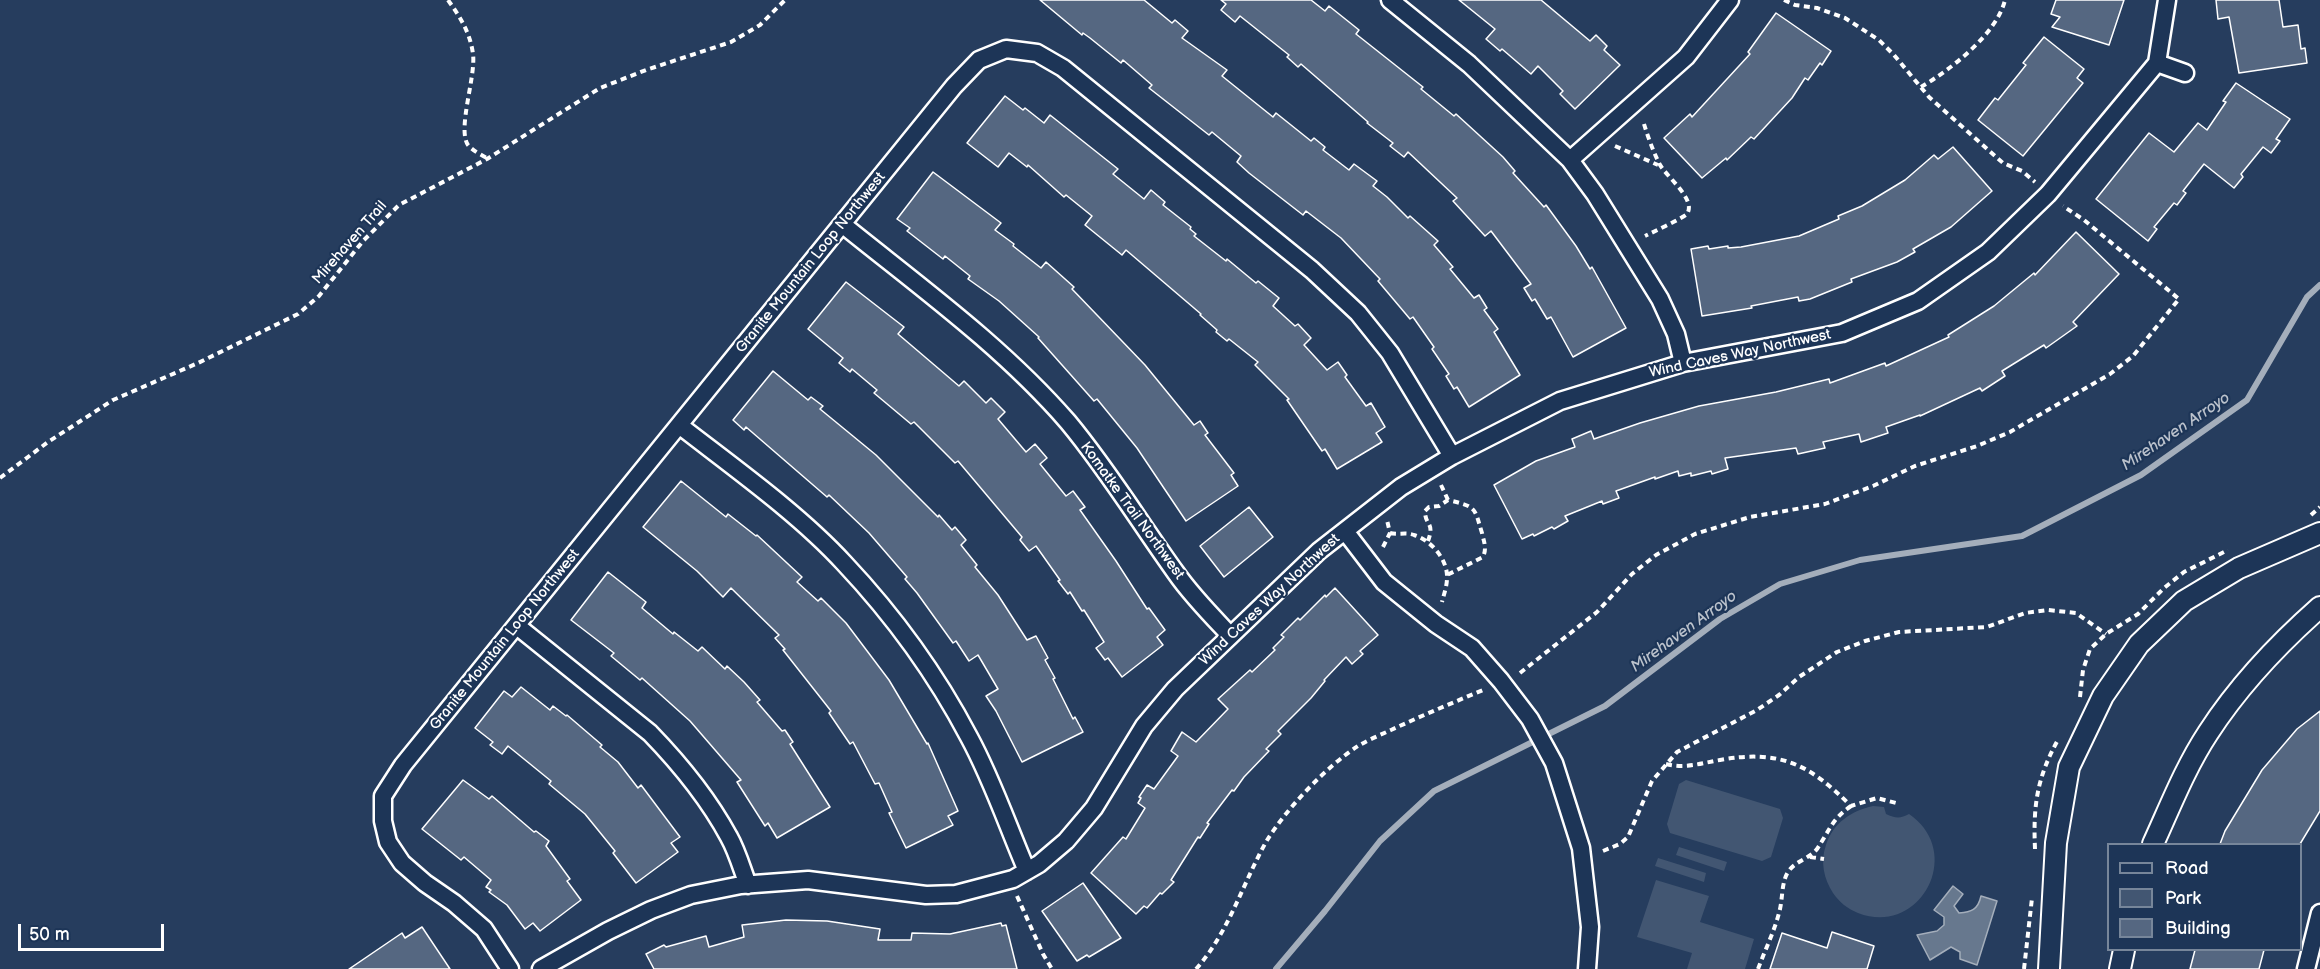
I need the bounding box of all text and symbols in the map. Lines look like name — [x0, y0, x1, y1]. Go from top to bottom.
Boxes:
street label: Granite Mountain Loop Northwest — [732, 169, 890, 357]
street label: Mirehaven Trail — [309, 198, 391, 288]
street label: Wind Caves Way Northwest — [1647, 326, 1833, 382]
water label: Mirehaven Arroyo — [2118, 389, 2234, 475]
street label: Komatke Trail Northwest — [1076, 439, 1188, 583]
street label: Wind Caves Way Northwest — [1196, 530, 1344, 670]
street label: Granite Mountain Loop Northwest — [426, 546, 584, 734]
water label: Mirehaven Arroyo — [1627, 587, 1741, 677]
legend — [2107, 843, 2302, 951]
text: Road — [2165, 858, 2209, 879]
text: Park — [2165, 888, 2201, 909]
scale bar — [21, 912, 166, 950]
text: Building — [2165, 918, 2231, 939]
text: 50 m — [29, 924, 70, 945]

